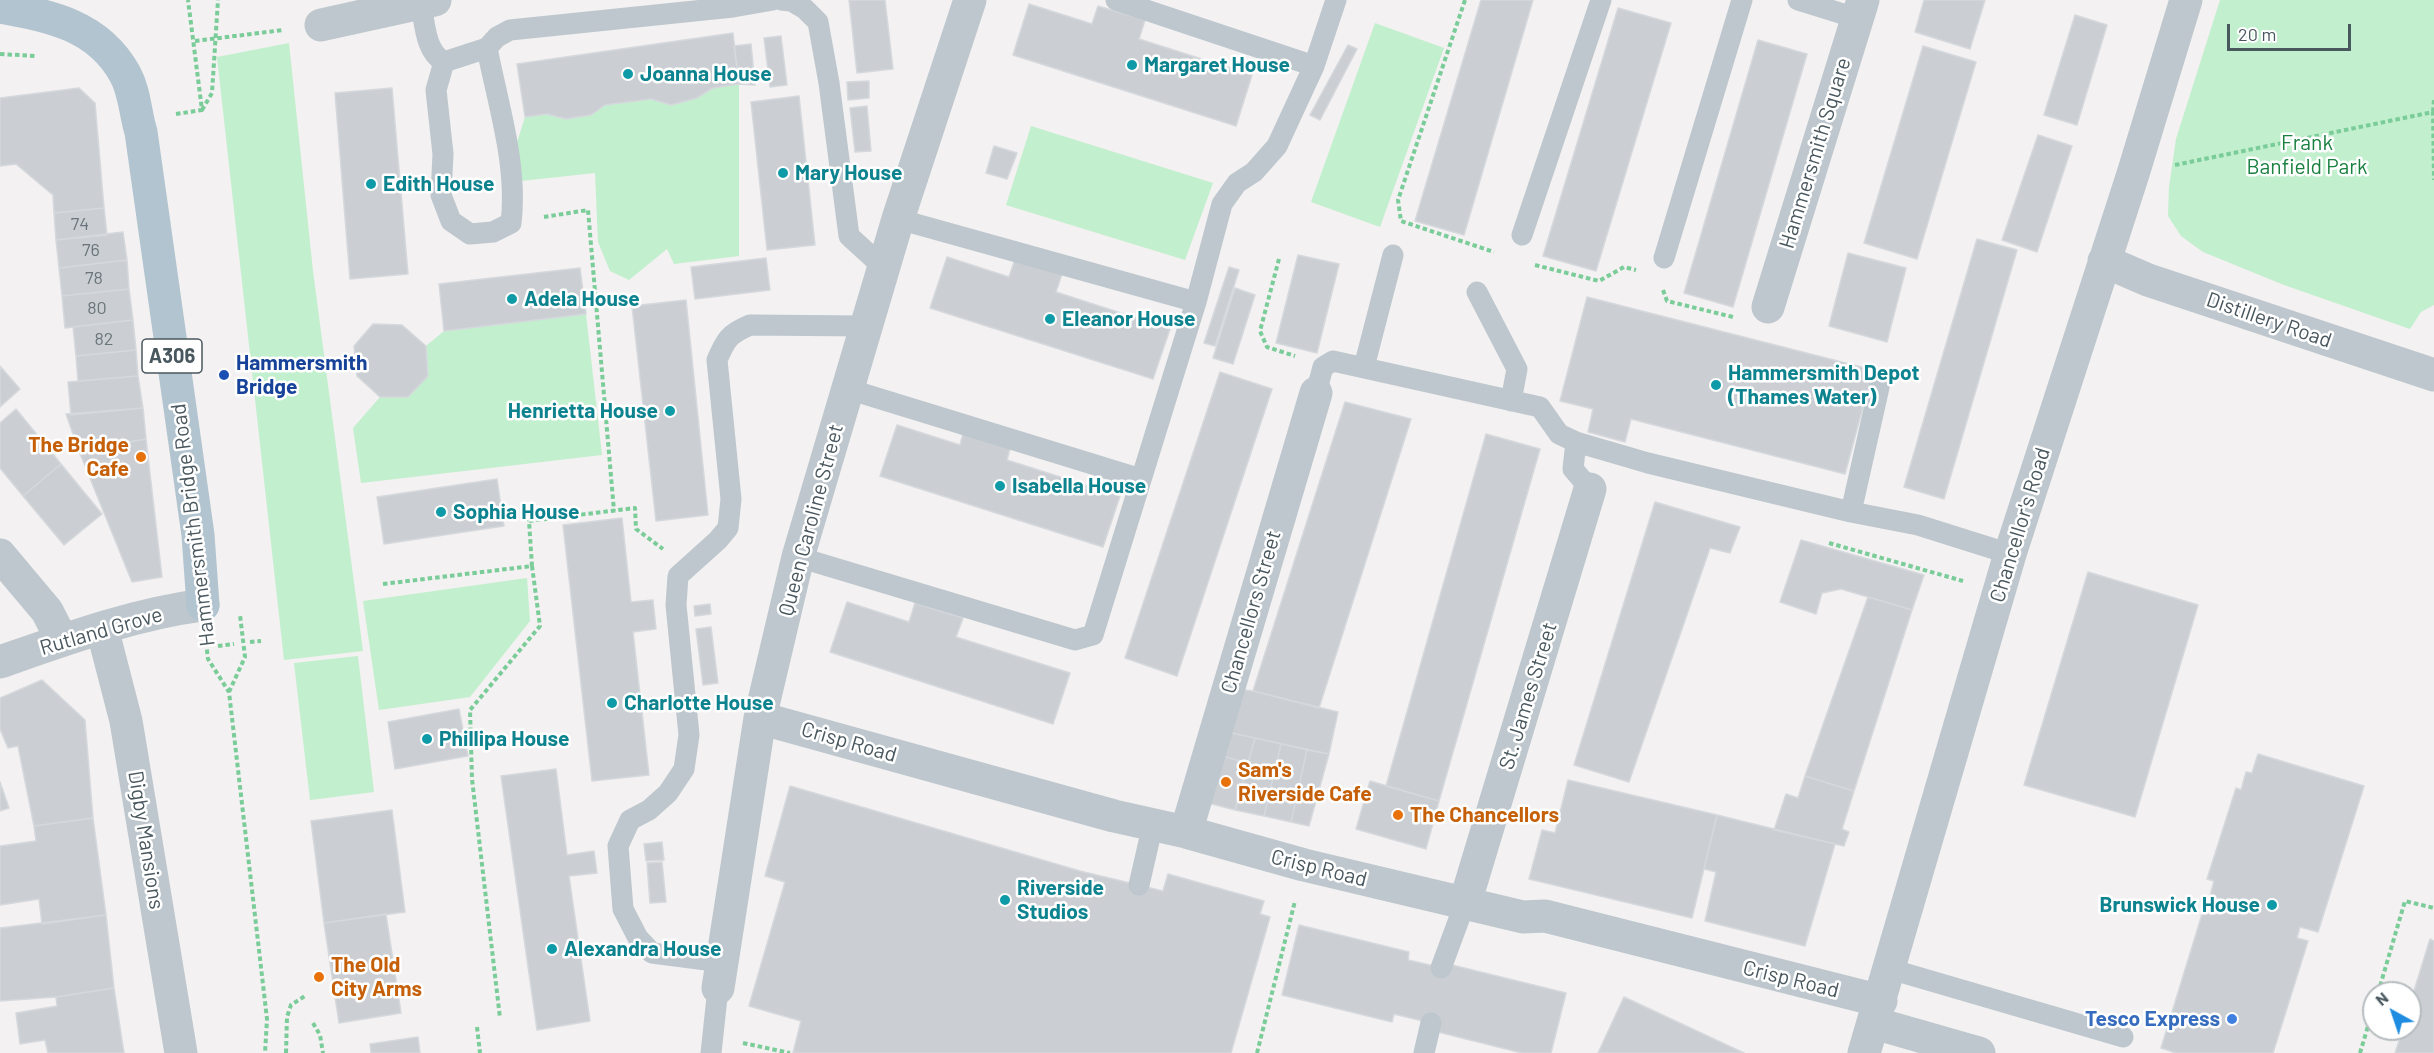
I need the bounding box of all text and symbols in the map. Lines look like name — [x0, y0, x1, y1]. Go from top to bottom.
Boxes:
scale bar — [2230, 12, 2354, 50]
text: 20 m — [2238, 23, 2276, 45]
place label: Margaret House — [1144, 52, 1290, 78]
street label: Hammersmith Square — [1774, 54, 1856, 252]
marker: Margaret House — [1125, 58, 1139, 72]
place label: Joanna House — [640, 61, 772, 87]
marker: Joanna House — [621, 67, 635, 81]
park label: Frank Banfield Park — [2247, 130, 2367, 180]
place label: Mary House — [795, 160, 902, 186]
marker: Mary House — [776, 166, 790, 180]
place label: Edith House — [383, 171, 495, 197]
marker: Edith House — [364, 177, 378, 191]
house number: 74 — [71, 213, 89, 235]
house number: 76 — [82, 239, 100, 261]
house number: 78 — [85, 267, 103, 289]
place label: Adela House — [524, 286, 640, 312]
street label: Distillery Road — [2203, 287, 2335, 353]
marker: Adela House — [505, 292, 519, 306]
house number: 80 — [87, 297, 107, 319]
place label: Eleanor House — [1062, 306, 1196, 332]
marker: Eleanor House — [1043, 312, 1057, 326]
house number: 82 — [94, 328, 114, 350]
road number: A306 — [142, 339, 202, 373]
place label: Hammersmith Bridge — [236, 350, 368, 400]
place label: Hammersmith Depot (Thames Water) — [1728, 360, 1919, 410]
marker: Hammersmith Bridge — [217, 368, 231, 382]
marker: Hammersmith Depot (Thames Water) — [1709, 378, 1723, 392]
place label: Henrietta House — [508, 398, 658, 424]
street label: Hammersmith Bridge Road — [166, 402, 220, 648]
marker: Henrietta House — [663, 404, 677, 418]
street label: Queen Caroline Street — [773, 421, 849, 619]
place label: The Bridge Cafe — [28, 432, 129, 482]
street label: Chancellor's Road — [1985, 445, 2055, 605]
marker: The Bridge Cafe — [134, 450, 148, 464]
place label: Isabella House — [1012, 473, 1146, 499]
marker: Isabella House — [993, 479, 1007, 493]
place label: Sophia House — [453, 499, 580, 525]
marker: Sophia House — [434, 505, 448, 519]
street label: Chancellors Street — [1216, 528, 1286, 696]
street label: Rutland Grove — [37, 601, 165, 661]
street label: St. James Street — [1494, 619, 1562, 773]
place label: Charlotte House — [624, 690, 774, 716]
marker: Charlotte House — [605, 696, 619, 710]
street label: Crisp Road — [798, 716, 900, 768]
place label: Phillipa House — [439, 726, 570, 752]
marker: Phillipa House — [420, 732, 434, 746]
place label: Sam's Riverside Cafe — [1238, 757, 1372, 807]
street label: Digby Mansions — [123, 769, 169, 911]
marker: Sam's Riverside Cafe — [1219, 775, 1233, 789]
place label: The Chancellors — [1410, 802, 1559, 828]
marker: The Chancellors — [1391, 808, 1405, 822]
street label: Crisp Road — [1268, 844, 1370, 892]
place label: Riverside Studios — [1017, 875, 1104, 925]
place label: Brunswick House — [2099, 892, 2260, 918]
marker: Riverside Studios — [998, 893, 1012, 907]
marker: Brunswick House — [2265, 898, 2279, 912]
place label: Alexandra House — [564, 936, 721, 962]
marker: Alexandra House — [545, 942, 559, 956]
place label: The Old City Arms — [331, 952, 422, 1002]
street label: Crisp Road — [1740, 955, 1842, 1003]
marker: The Old City Arms — [312, 970, 326, 984]
north arrow — [2362, 981, 2422, 1041]
text: N — [2371, 988, 2392, 1009]
place label: Tesco Express — [2085, 1006, 2220, 1032]
marker: Tesco Express — [2225, 1012, 2239, 1026]

